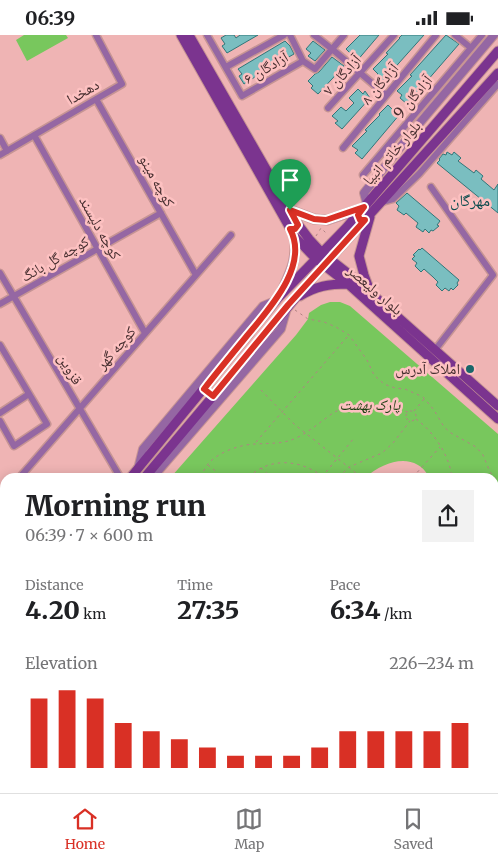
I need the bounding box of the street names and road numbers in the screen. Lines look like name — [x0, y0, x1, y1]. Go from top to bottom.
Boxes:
street label: آزادگان ۶ — [240, 47, 293, 89]
street label: آزادگان ۷ — [318, 49, 366, 100]
street label: آزادگان ۸ — [357, 58, 404, 109]
street label: آزادگان 9 — [389, 70, 438, 123]
street label: دهخدا — [63, 75, 102, 108]
street label: بلوار خاتم انبیا — [359, 117, 425, 189]
street label: کوچه مینو — [135, 151, 180, 210]
street label: کوچه دلپسند — [75, 193, 126, 263]
street label: کوچه گل بانگ — [17, 231, 93, 287]
street label: بلوار ولیعصر — [343, 260, 407, 319]
street label: کوچه گهر — [91, 322, 140, 374]
street label: قزوین — [53, 350, 87, 388]

